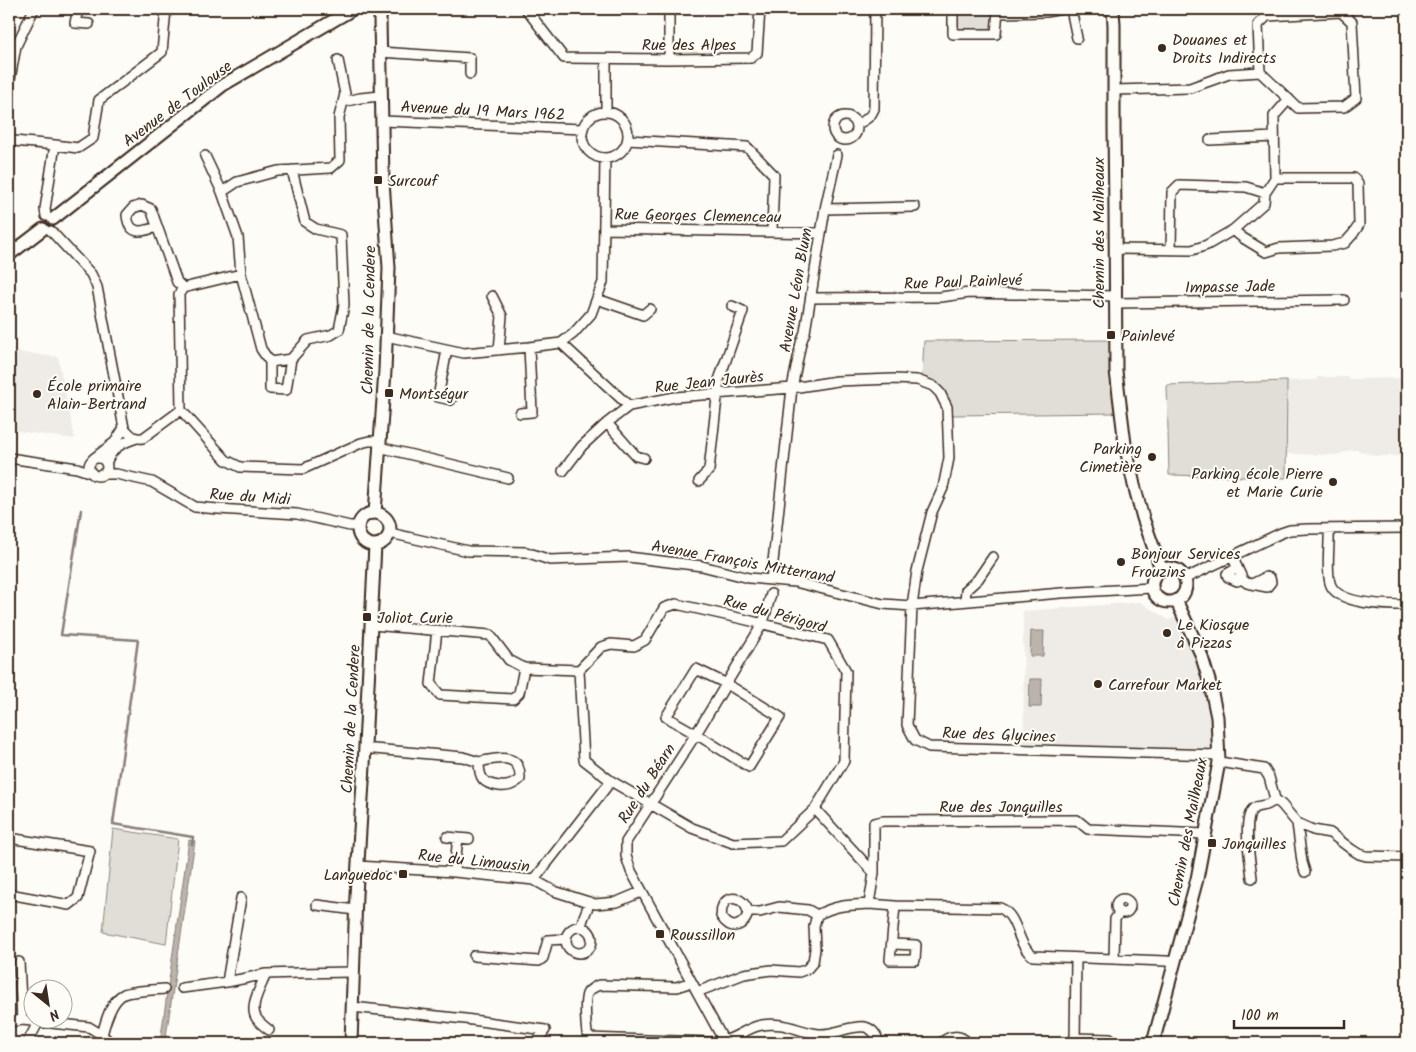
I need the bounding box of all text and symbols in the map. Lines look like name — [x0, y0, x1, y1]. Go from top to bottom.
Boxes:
place label: Douanes et Droits Indirects — [1172, 28, 1276, 71]
street label: Rue des Alpes — [642, 33, 736, 58]
marker: Douanes et Droits Indirects — [1156, 42, 1168, 54]
street label: Avenue de Toulouse — [118, 55, 238, 154]
street label: Avenue du 19 Mars 1962 — [400, 95, 566, 128]
street label: Chemin des Mailheaux — [1087, 156, 1112, 308]
place label: Surcouf — [388, 169, 440, 194]
marker: Surcouf — [372, 174, 384, 186]
street label: Rue Georges Clemenceau — [614, 203, 782, 230]
street label: Avenue Léon Blum — [773, 226, 820, 354]
street label: Chemin de la Cendere — [356, 245, 383, 395]
street label: Rue Paul Painlevé — [904, 268, 1024, 297]
street label: Impasse Jade — [1185, 274, 1275, 301]
place label: Painlevé — [1121, 324, 1175, 349]
marker: Painlevé — [1105, 329, 1117, 341]
street label: Rue Jean Jaurès — [653, 364, 765, 401]
place label: École primaire Alain-Bertrand — [47, 374, 147, 417]
place label: Montségur — [399, 382, 470, 407]
marker: Montségur — [383, 387, 395, 399]
marker: École primaire Alain-Bertrand — [31, 388, 43, 400]
place label: Parking Cimetière — [1079, 437, 1142, 480]
marker: Parking Cimetière — [1146, 451, 1158, 463]
place label: Parking école Pierre et Marie Curie — [1191, 462, 1323, 505]
marker: Parking école Pierre et Marie Curie — [1327, 476, 1339, 488]
street label: Rue du Midi — [209, 482, 292, 513]
street label: Avenue François Mitterrand — [649, 534, 837, 591]
place label: Bonjour Services Frouzins — [1131, 542, 1241, 585]
marker: Bonjour Services Frouzins — [1115, 556, 1127, 568]
street label: Rue du Périgord — [720, 589, 830, 640]
place label: Joliot Curie — [377, 606, 453, 631]
marker: Joliot Curie — [361, 611, 373, 623]
place label: Le Kiosque à Pizzas — [1177, 613, 1249, 656]
marker: Le Kiosque à Pizzas — [1161, 627, 1173, 639]
street label: Chemin de la Cendere — [335, 644, 368, 794]
place label: Carrefour Market — [1108, 673, 1223, 698]
marker: Carrefour Market — [1092, 678, 1104, 690]
street label: Rue des Glycines — [942, 721, 1056, 750]
street label: Rue du Béarn — [612, 739, 683, 829]
street label: Chemin des Mailheaux — [1162, 755, 1215, 909]
street label: Rue des Jonquilles — [939, 795, 1063, 820]
place label: Jonquilles — [1222, 832, 1286, 857]
marker: Jonquilles — [1206, 837, 1218, 849]
street label: Rue du Limousin — [417, 843, 531, 880]
place label: Languedoc — [323, 863, 393, 888]
marker: Languedoc — [397, 868, 409, 880]
place label: Roussillon — [670, 923, 735, 948]
marker: Roussillon — [654, 928, 666, 940]
north arrow — [22, 980, 72, 1030]
scale bar — [1234, 997, 1344, 1029]
text: N — [45, 1003, 63, 1026]
text: 100 m — [1241, 1004, 1279, 1028]

